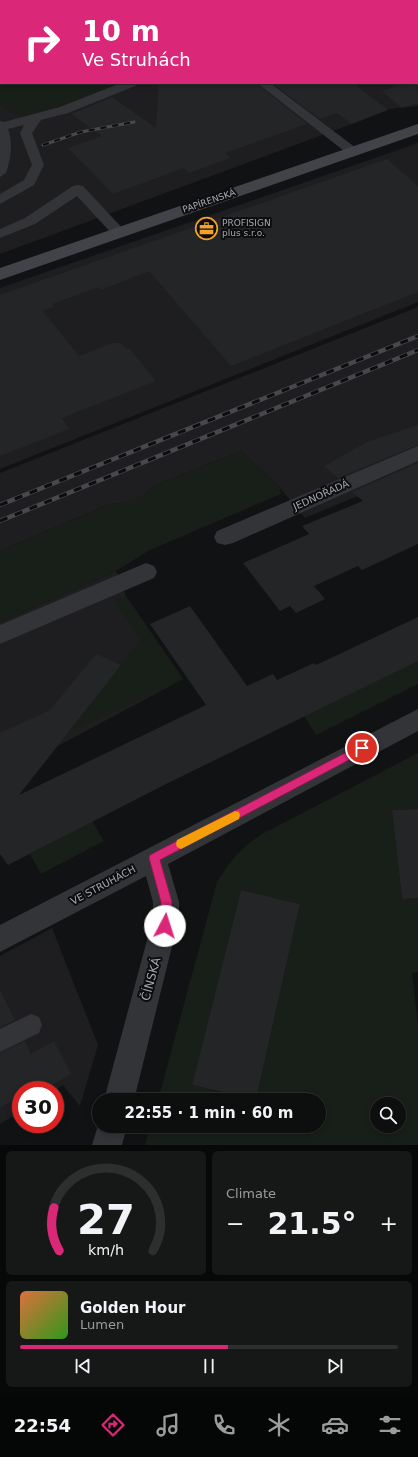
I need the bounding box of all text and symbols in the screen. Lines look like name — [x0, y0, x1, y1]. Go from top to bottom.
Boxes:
text: 10 m — [82, 15, 160, 48]
icon: right — [16, 16, 68, 68]
text: Ve Struhách — [82, 49, 191, 70]
street label: PAPÍRENSKÁ — [181, 186, 238, 215]
office icon: PROFISIGN plus s.r.o. — [194, 215, 220, 241]
place label: PROFISIGN plus s.r.o. — [222, 218, 271, 238]
street label: JEDNOŘADÁ — [290, 477, 351, 513]
pin — [345, 731, 379, 765]
icon: arrive — [351, 737, 373, 759]
street label: VE STRUHÁCH — [68, 862, 137, 907]
position arrow — [144, 905, 186, 947]
street label: ČÍNSKÁ — [138, 955, 164, 1002]
speed limit sign: 30 — [12, 1081, 64, 1133]
map controls — [370, 1097, 406, 1133]
button: search — [370, 1097, 406, 1133]
text: 22:55 · 1 min · 60 m — [125, 1104, 293, 1122]
text: Climate — [226, 1186, 276, 1201]
text: 27 — [77, 1195, 135, 1244]
text: 21.5° — [267, 1206, 357, 1241]
text: − — [226, 1211, 244, 1236]
text: + — [380, 1211, 398, 1236]
text: km/h — [88, 1242, 124, 1258]
text: Golden Hour — [80, 1299, 186, 1317]
text: Lumen — [80, 1317, 124, 1332]
icon: previous — [72, 1355, 94, 1377]
icon: pause — [198, 1355, 220, 1377]
icon: next — [324, 1355, 346, 1377]
icon: directions — [99, 1411, 127, 1439]
icon: music — [154, 1411, 182, 1439]
icon: phone — [210, 1411, 238, 1439]
icon: climate — [265, 1411, 293, 1439]
icon: car — [321, 1411, 349, 1439]
icon: filters — [376, 1411, 404, 1439]
text: 22:54 — [14, 1415, 71, 1436]

